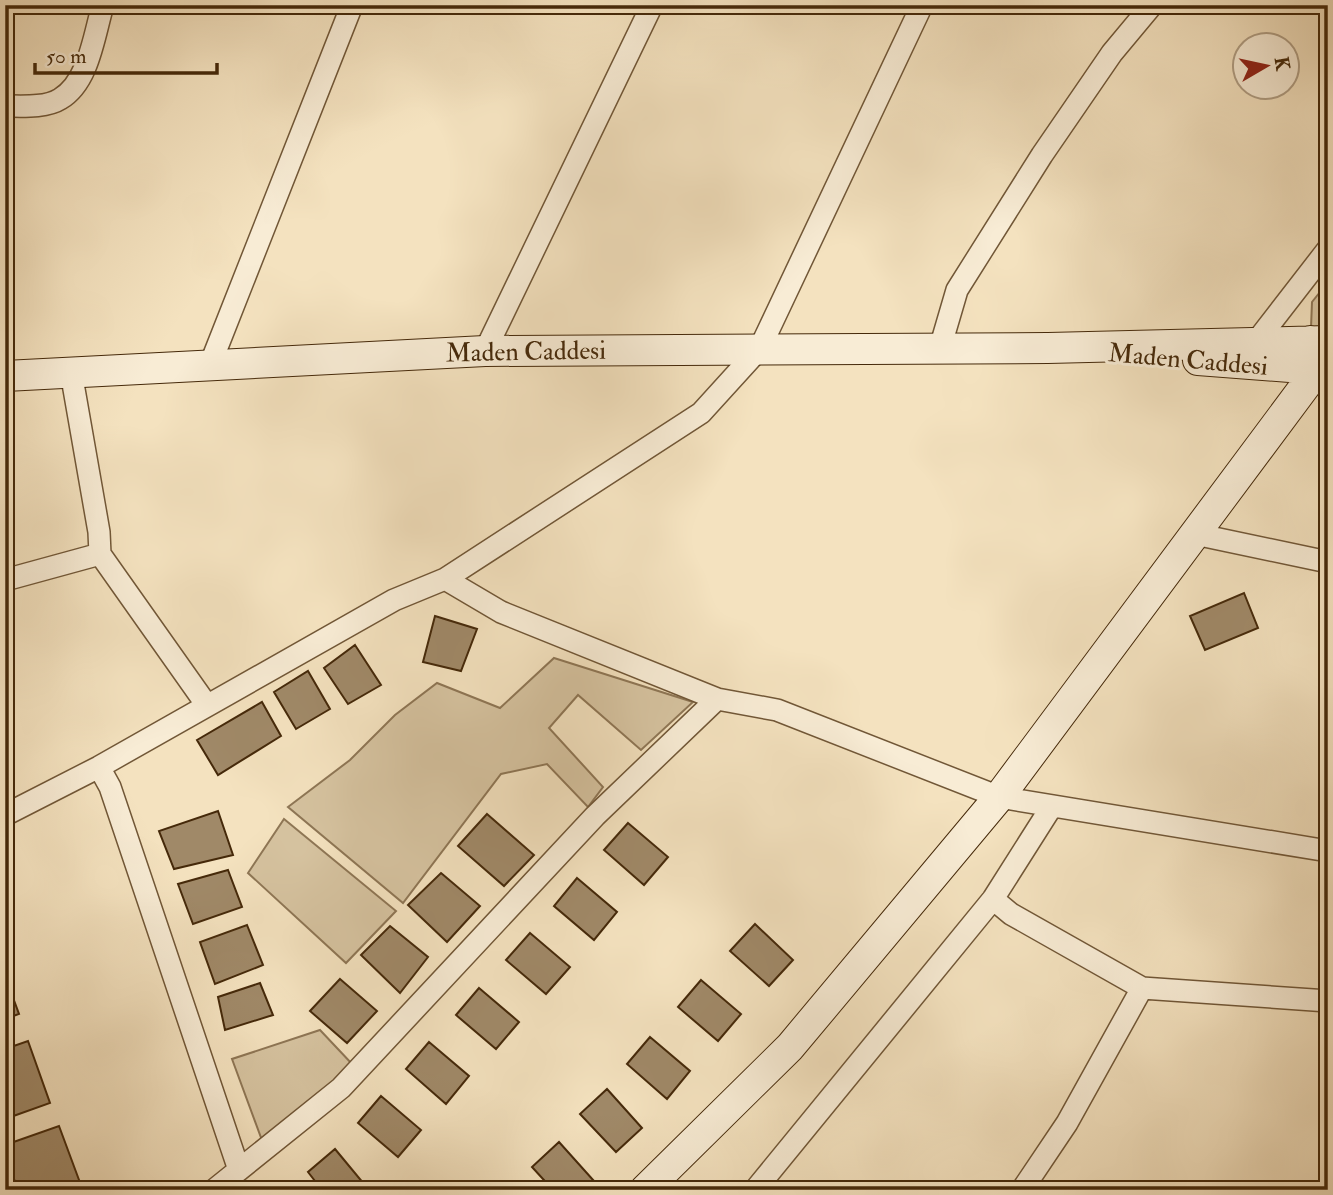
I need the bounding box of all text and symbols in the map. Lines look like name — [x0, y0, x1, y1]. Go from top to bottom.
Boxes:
scale bar — [35, 32, 217, 76]
north arrow — [1232, 32, 1302, 102]
text: 50 m — [46, 43, 87, 70]
text: K — [1269, 55, 1295, 73]
street label: Maden Caddesi — [446, 335, 606, 369]
street label: Maden Caddesi — [1107, 337, 1269, 383]

